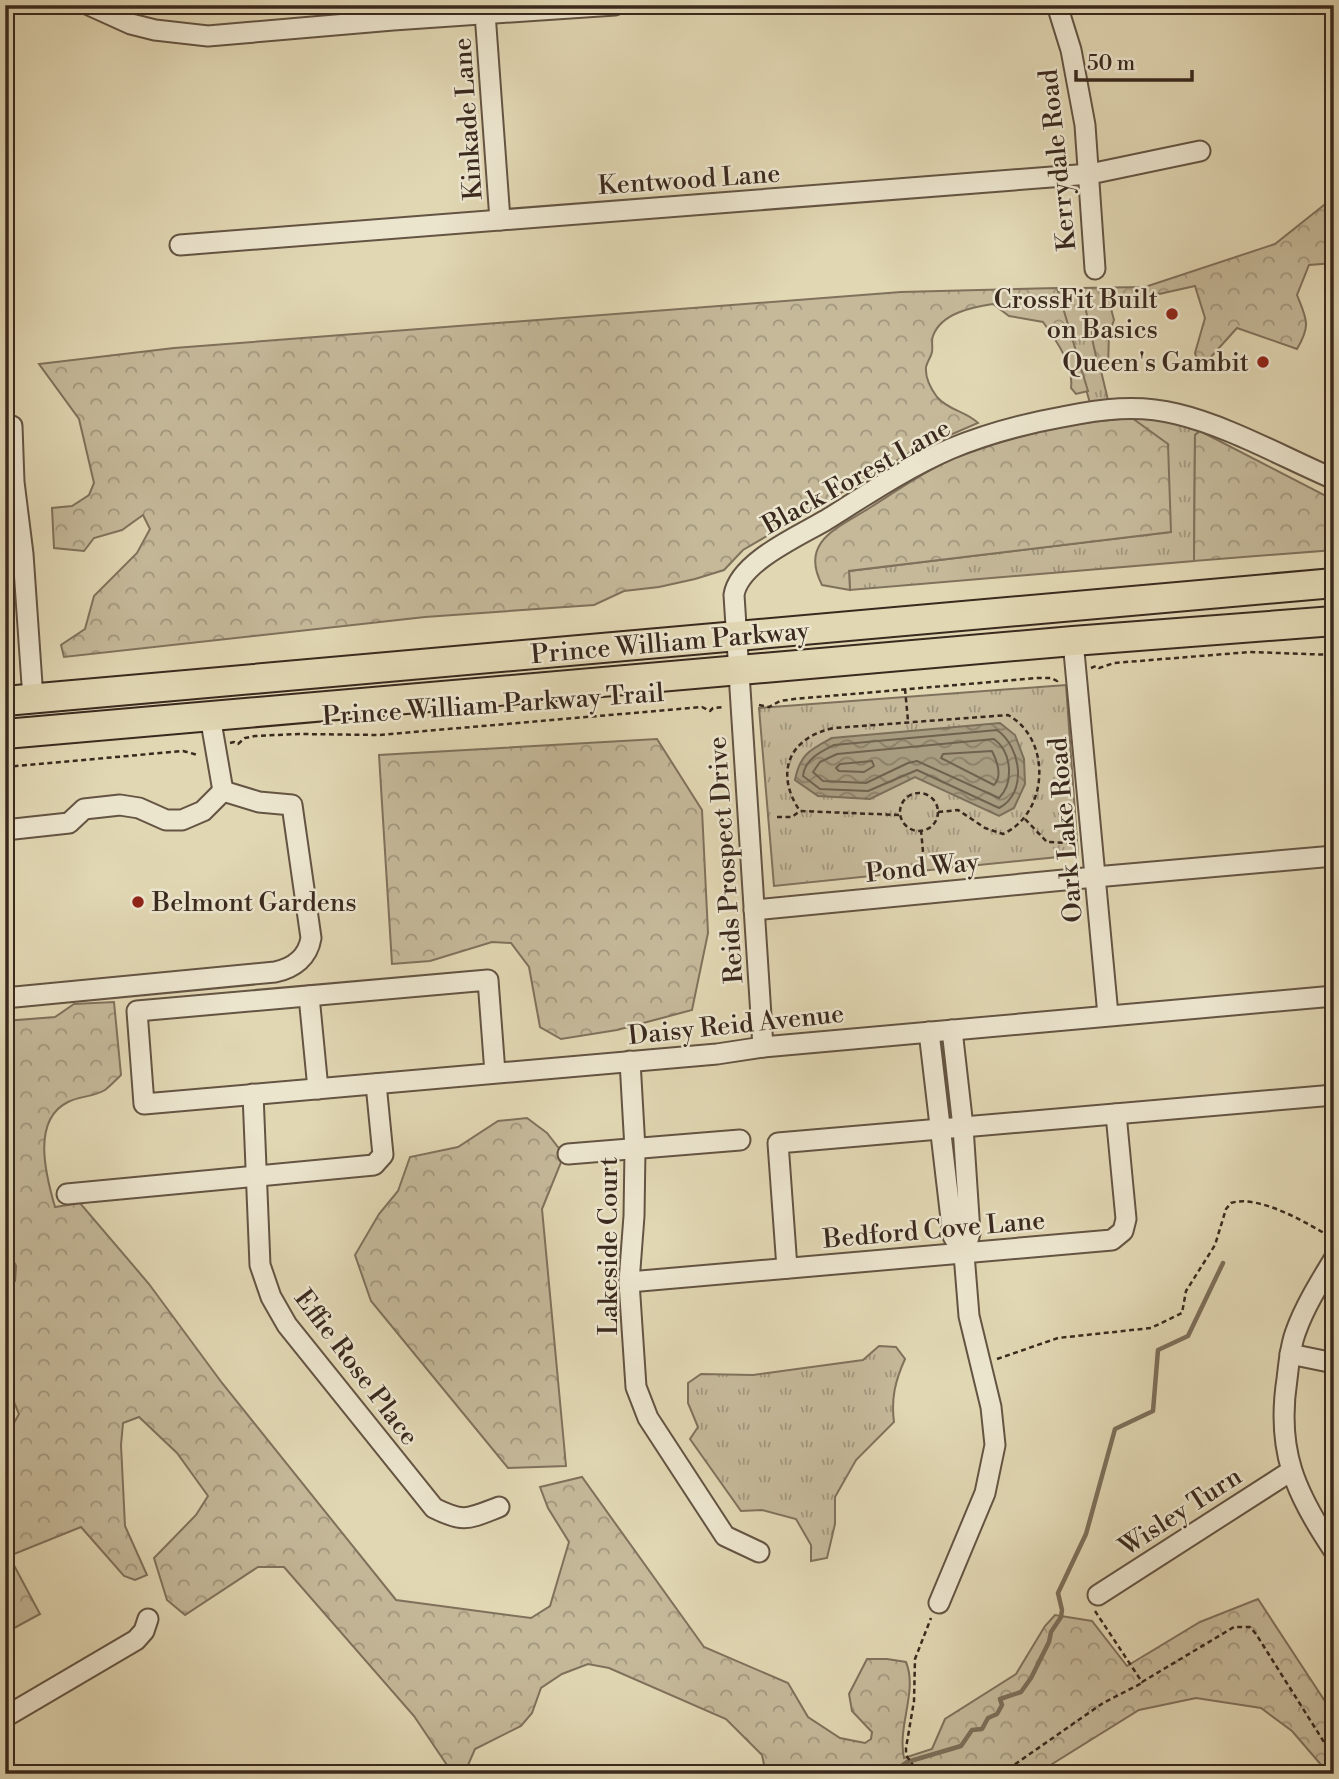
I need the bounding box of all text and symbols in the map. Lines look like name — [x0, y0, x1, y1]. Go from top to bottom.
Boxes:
street label: Kinkade Lane — [446, 37, 490, 201]
scale bar — [1076, 38, 1192, 82]
text: 50 m — [1087, 51, 1135, 77]
street label: Kerrydale Road — [1033, 67, 1083, 252]
street label: Kentwood Lane — [597, 158, 781, 202]
place label: CrossFit Built on Basics — [994, 284, 1158, 346]
marker: CrossFit Built on Basics — [1164, 306, 1180, 322]
place label: Queen's Gambit — [1062, 347, 1249, 379]
marker: Queen's Gambit — [1255, 354, 1271, 370]
street label: Black Forest Lane — [756, 412, 956, 542]
street label: Prince William Parkway — [530, 615, 811, 671]
street label: Prince William Parkway Trail — [321, 677, 665, 733]
street label: Reids Prospect Drive — [701, 735, 751, 985]
street label: Oark Lake Road — [1042, 736, 1090, 924]
street label: Pond Way — [864, 846, 981, 890]
place label: Belmont Gardens — [151, 887, 357, 919]
marker: Belmont Gardens — [130, 894, 146, 910]
street label: Daisy Reid Avenue — [626, 998, 846, 1052]
street label: Lakeside Court — [593, 1157, 625, 1335]
street label: Bedford Cove Lane — [821, 1204, 1046, 1256]
street label: Effie Rose Place — [287, 1283, 425, 1452]
street label: Wisley Turn — [1113, 1460, 1248, 1564]

